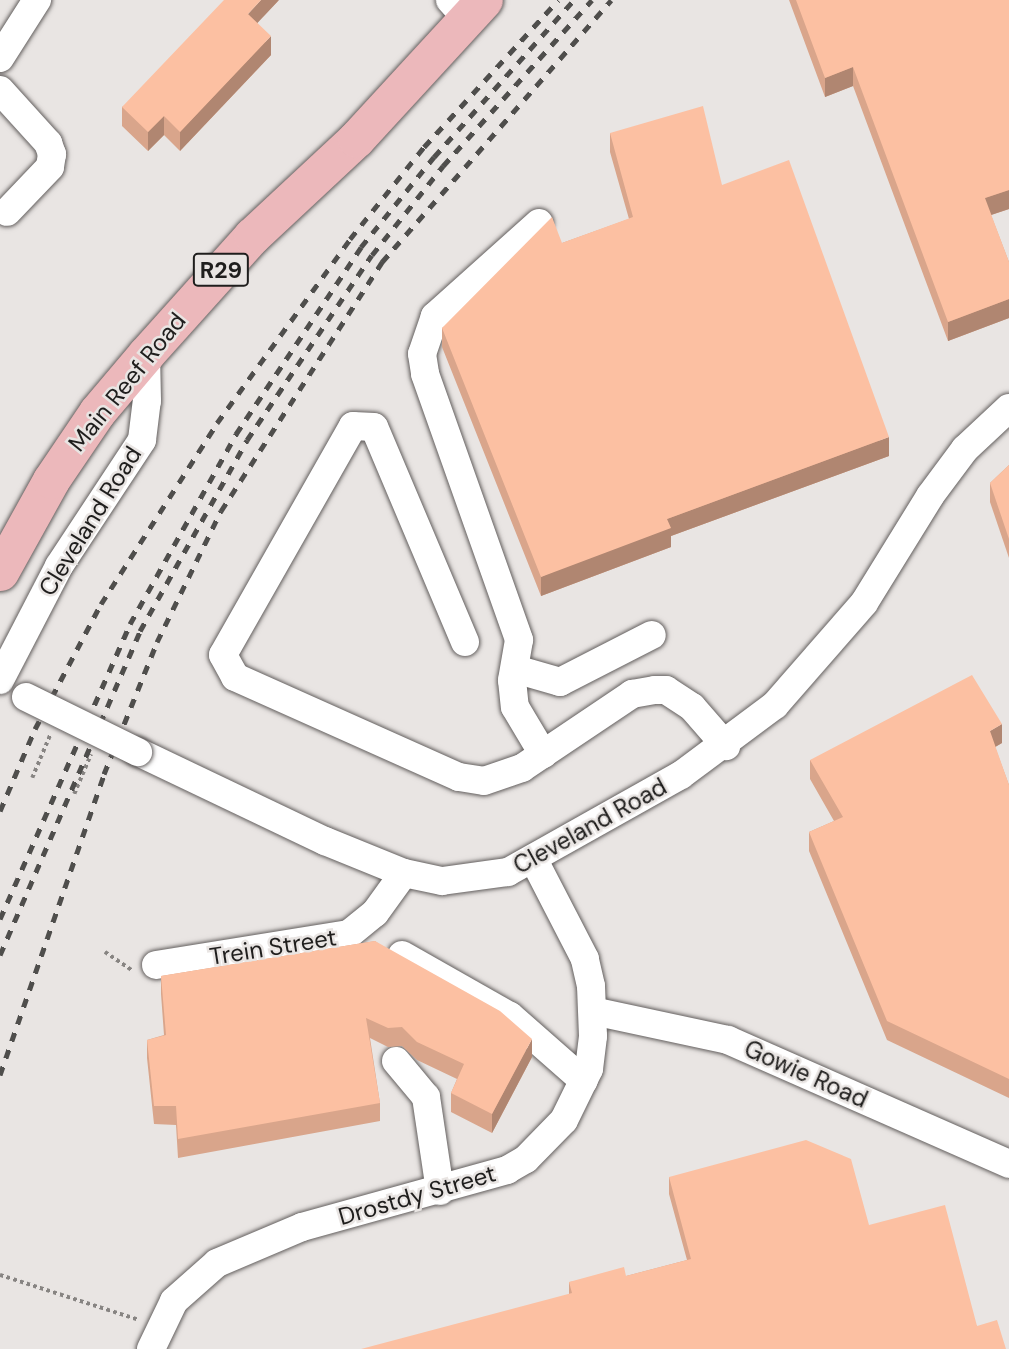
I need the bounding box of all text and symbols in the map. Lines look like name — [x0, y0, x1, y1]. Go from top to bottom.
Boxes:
road number: R29 — [191, 250, 251, 290]
street label: Main Reef Road — [62, 307, 192, 457]
street label: Cleveland Road — [33, 441, 147, 601]
street label: Cleveland Road — [508, 772, 672, 880]
street label: Trein Street — [207, 923, 339, 971]
street label: Gowie Road — [740, 1034, 872, 1114]
street label: Drostdy Street — [335, 1159, 499, 1231]

